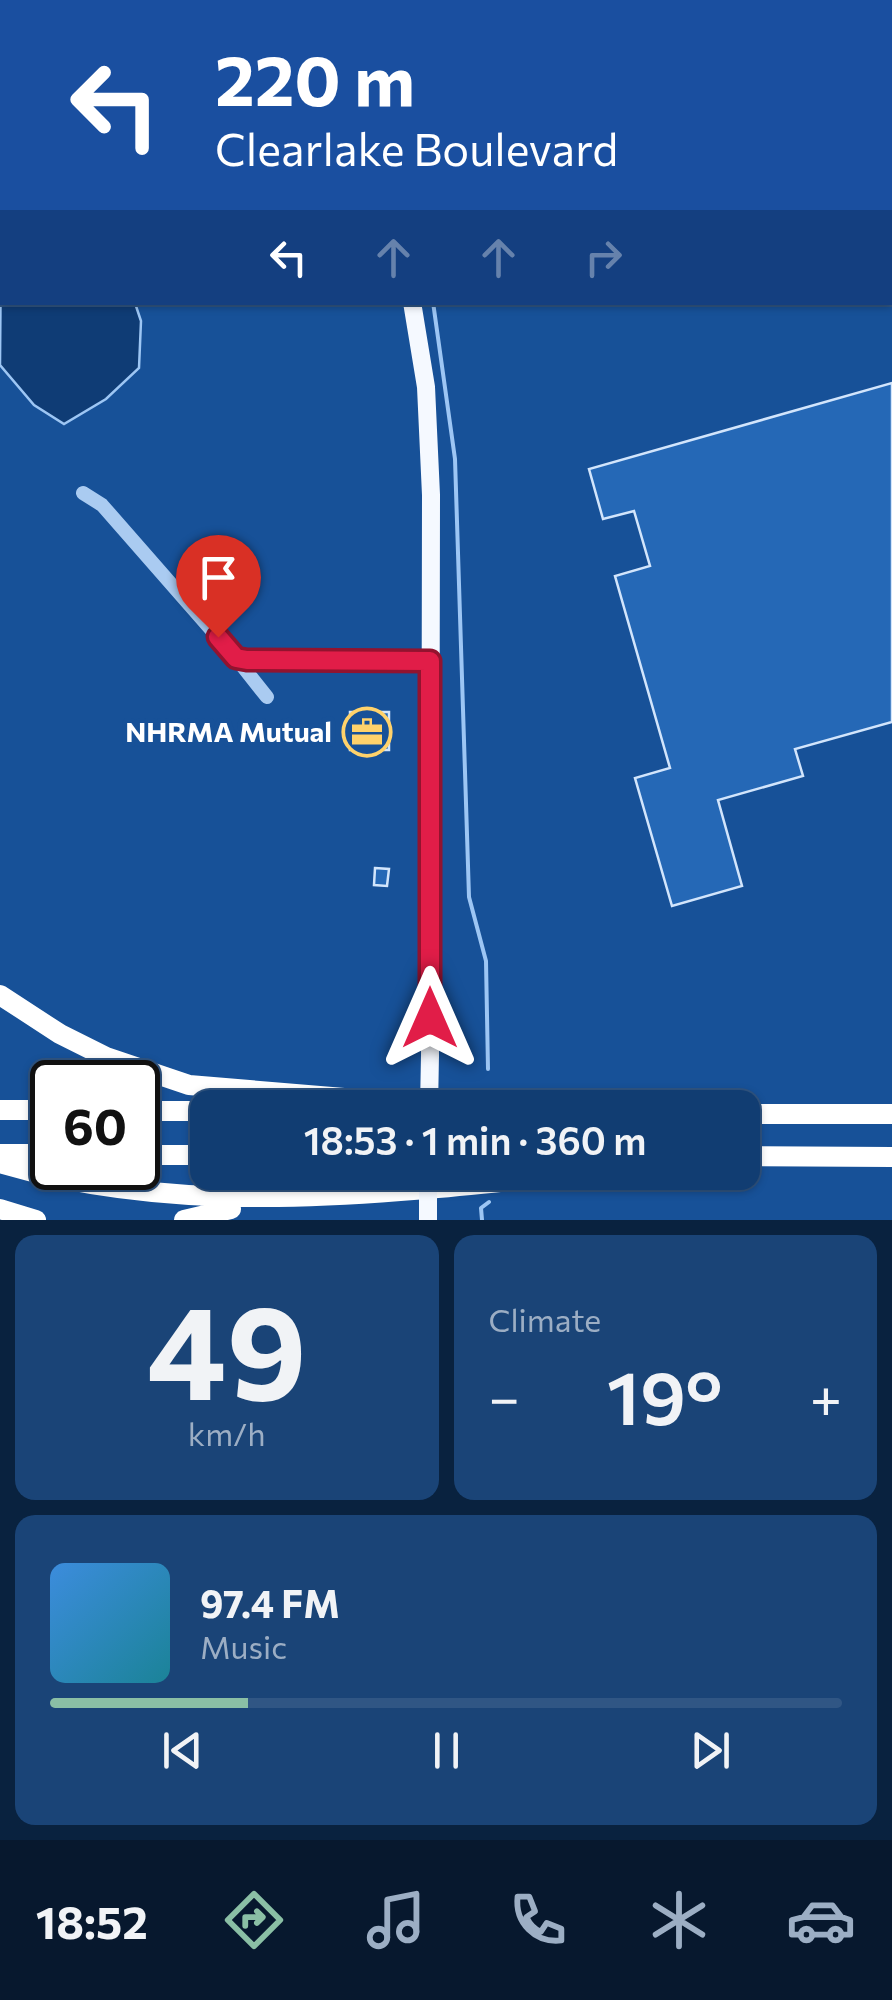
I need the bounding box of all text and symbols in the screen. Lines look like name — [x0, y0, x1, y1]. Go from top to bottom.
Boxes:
text: 220 m — [215, 35, 415, 120]
icon: left — [50, 40, 180, 170]
text: Clearlake Boulevard — [215, 120, 618, 175]
icon: left — [261, 230, 316, 285]
icon: ahead — [366, 230, 421, 285]
icon: ahead — [471, 230, 526, 285]
icon: right — [576, 230, 631, 285]
pin — [176, 535, 261, 638]
icon: arrive — [191, 550, 246, 605]
office icon: NHRMA Mutual — [341, 706, 393, 758]
place label: NHRMA Mutual — [125, 714, 332, 748]
position arrow — [378, 966, 482, 1070]
speed limit sign: 60 — [30, 1060, 160, 1190]
text: 18:53 · 1 min · 360 m — [304, 1116, 646, 1163]
text: 49 — [147, 1268, 307, 1427]
text: Climate — [489, 1299, 601, 1339]
text: 19° — [607, 1349, 723, 1440]
text: − — [489, 1362, 520, 1429]
text: + — [810, 1362, 842, 1429]
text: km/h — [188, 1413, 266, 1453]
text: 97.4 FM — [200, 1579, 340, 1626]
text: Music — [200, 1626, 287, 1666]
icon: previous — [155, 1723, 210, 1778]
icon: pause — [419, 1723, 474, 1778]
icon: next — [683, 1723, 738, 1778]
icon: directions — [219, 1885, 289, 1955]
icon: music — [361, 1885, 431, 1955]
icon: phone — [503, 1885, 573, 1955]
icon: climate — [644, 1885, 714, 1955]
icon: car — [786, 1885, 856, 1955]
text: 18:52 — [36, 1893, 148, 1948]

